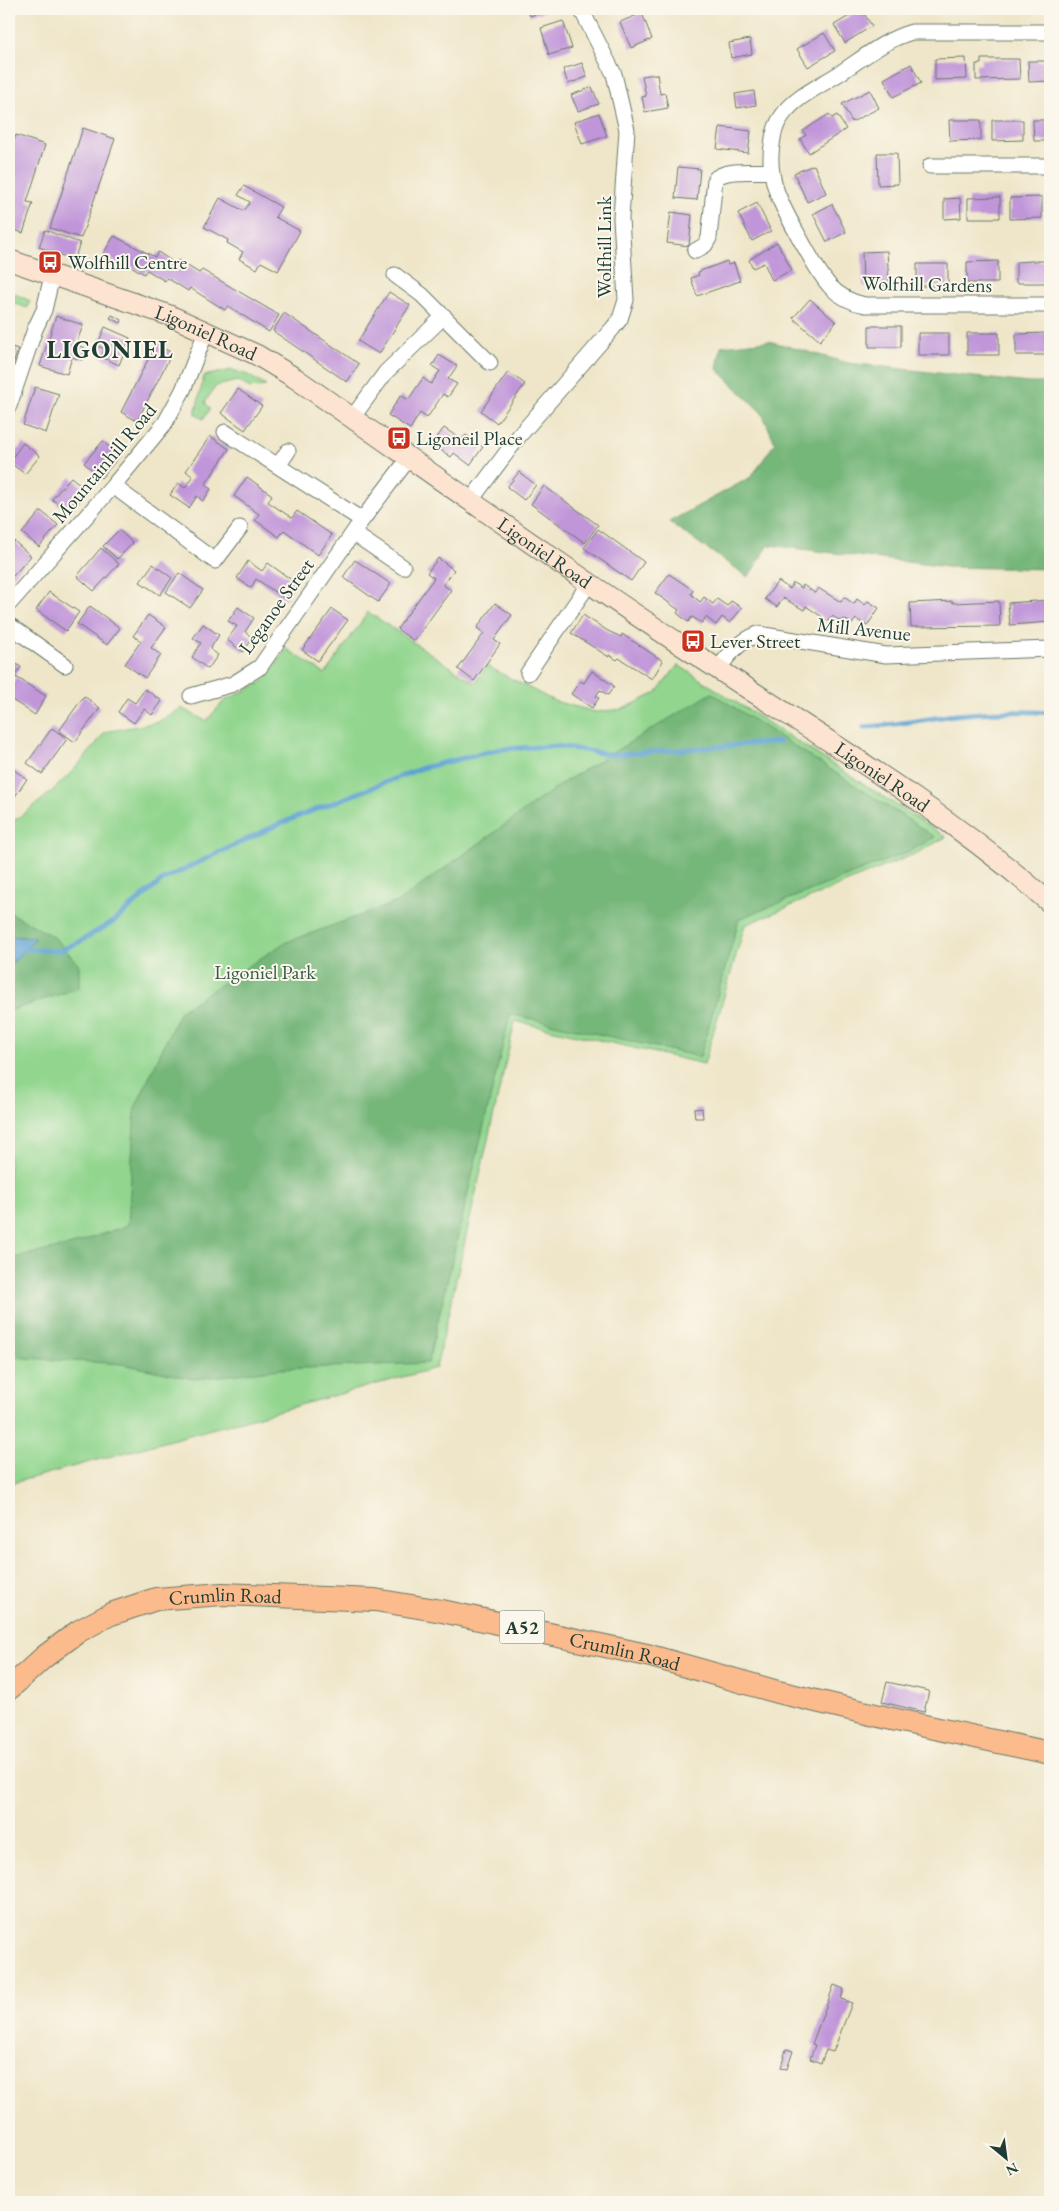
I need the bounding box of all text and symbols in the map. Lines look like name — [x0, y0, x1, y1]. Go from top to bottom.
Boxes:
street label: Wolfhill Link — [591, 195, 617, 298]
bus stop icon: Wolfhill Centre — [37, 249, 63, 275]
place label: Wolfhill Centre — [68, 249, 187, 275]
street label: Wolfhill Gardens — [862, 270, 992, 298]
street label: Ligoniel Road — [152, 298, 262, 367]
district label: LIGONIEL — [46, 333, 174, 365]
street label: Mountainhill Road — [46, 397, 162, 528]
bus stop icon: Ligoneil Place — [386, 425, 412, 451]
place label: Ligoneil Place — [416, 425, 523, 451]
street label: Ligoniel Road — [492, 511, 598, 595]
street label: Leganoe Street — [232, 552, 320, 659]
street label: Mill Avenue — [816, 611, 912, 647]
bus stop icon: Lever Street — [680, 628, 706, 654]
place label: Lever Street — [710, 628, 801, 654]
street label: Ligoniel Road — [830, 735, 936, 818]
park label: Ligoniel Park — [214, 959, 316, 985]
street label: Crumlin Road — [168, 1581, 283, 1611]
road number: A52 — [500, 1610, 544, 1644]
street label: Crumlin Road — [567, 1626, 684, 1677]
north arrow — [982, 2134, 1032, 2184]
text: N — [1002, 2159, 1022, 2180]

